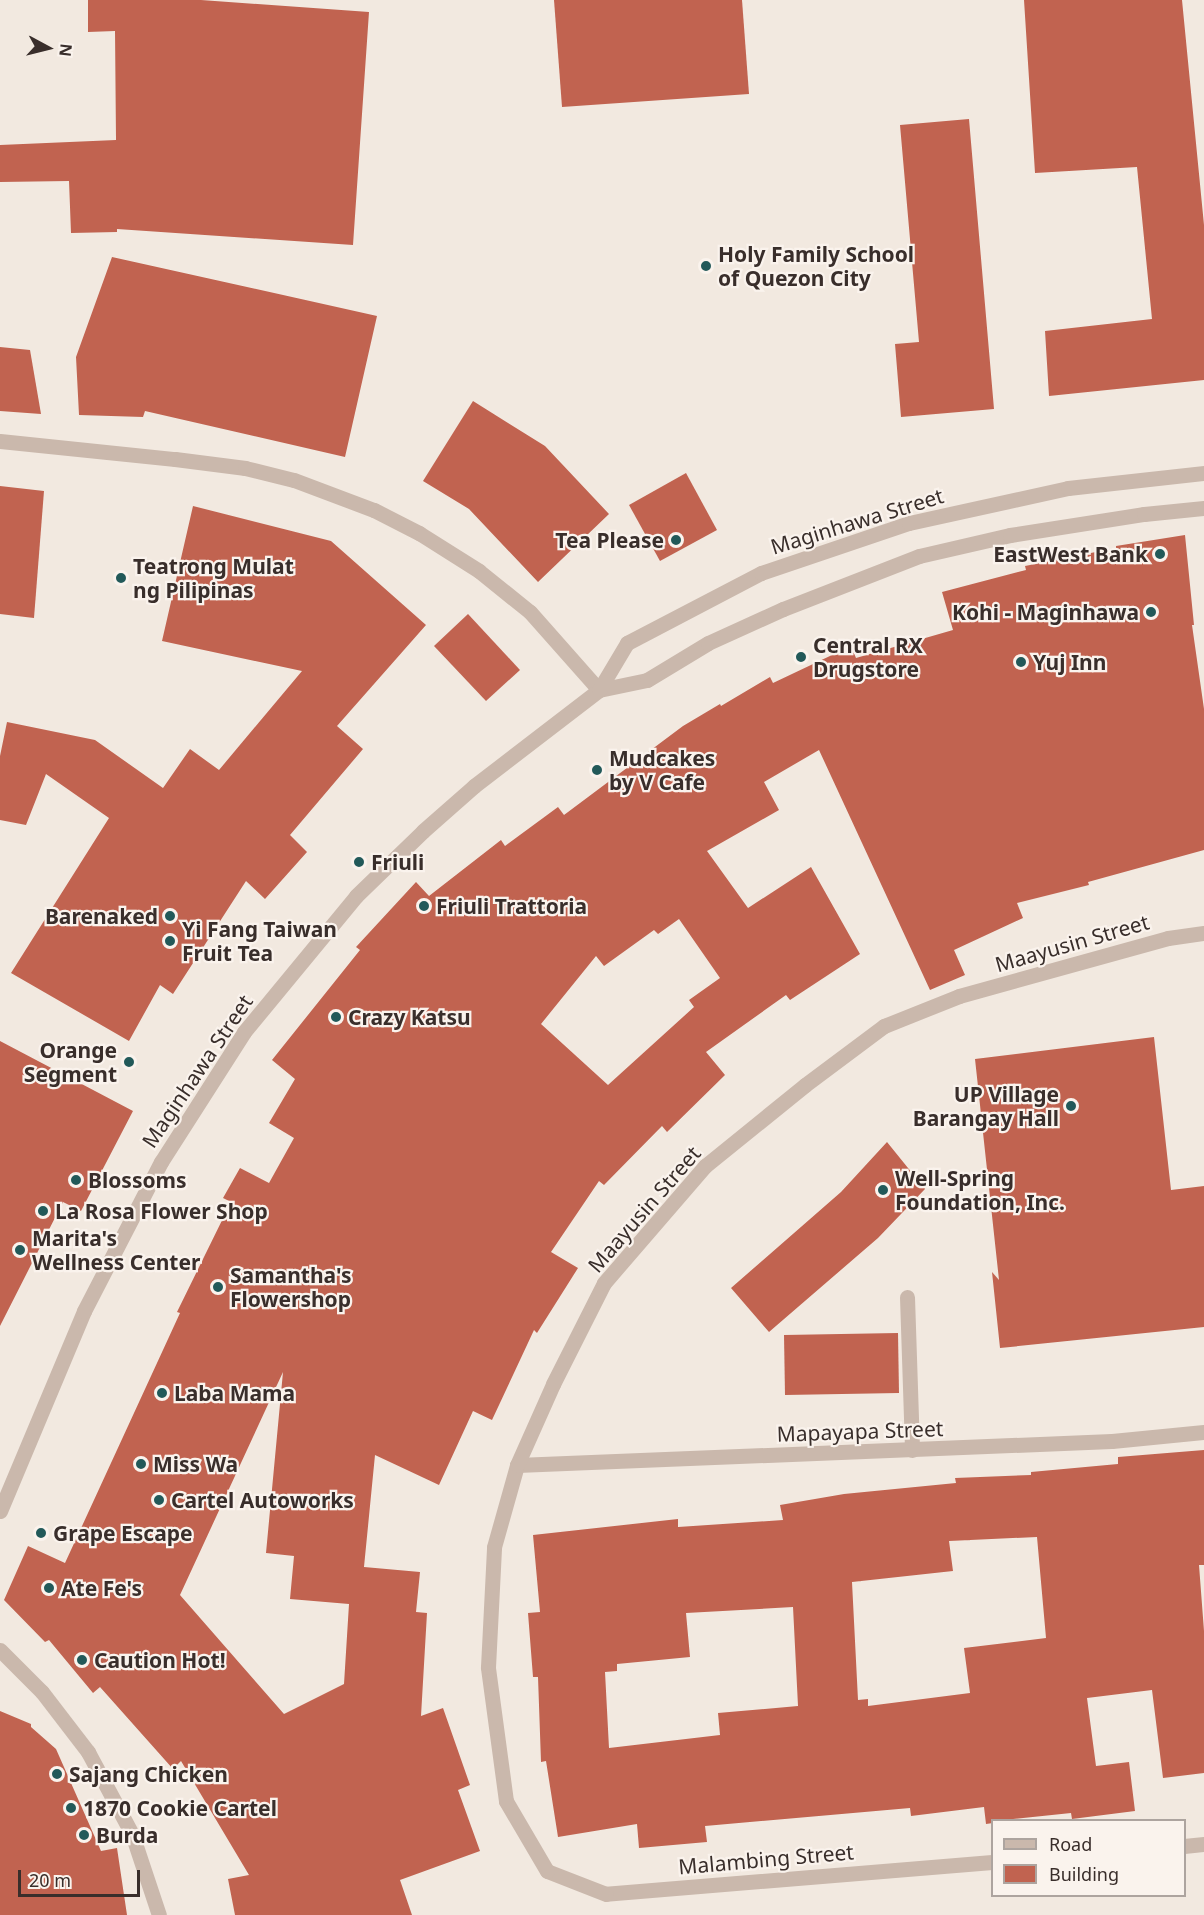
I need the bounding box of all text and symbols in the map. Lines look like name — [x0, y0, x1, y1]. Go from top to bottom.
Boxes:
north arrow — [18, 18, 78, 78]
text: N — [54, 42, 78, 58]
place label: Holy Family School of Quezon City — [718, 241, 914, 291]
marker: Holy Family School of Quezon City — [699, 259, 713, 273]
street label: Maginhawa Street — [768, 483, 946, 559]
place label: Tea Please — [555, 527, 664, 553]
marker: Tea Please — [669, 533, 683, 547]
place label: EastWest Bank — [993, 541, 1148, 567]
marker: EastWest Bank — [1153, 547, 1167, 561]
place label: Teatrong Mulat ng Pilipinas — [133, 553, 294, 603]
marker: Teatrong Mulat ng Pilipinas — [114, 571, 128, 585]
place label: Kohi - Maginhawa — [952, 599, 1139, 625]
marker: Kohi - Maginhawa — [1144, 605, 1158, 619]
place label: Central RX Drugstore — [813, 632, 923, 682]
place label: Yuj Inn — [1033, 649, 1106, 675]
marker: Central RX Drugstore — [794, 650, 808, 664]
marker: Yuj Inn — [1014, 655, 1028, 669]
place label: Mudcakes by V Cafe — [609, 745, 715, 795]
marker: Mudcakes by V Cafe — [590, 763, 604, 777]
place label: Friuli — [371, 849, 424, 875]
marker: Friuli — [352, 855, 366, 869]
place label: Friuli Trattoria — [436, 893, 587, 919]
marker: Friuli Trattoria — [417, 899, 431, 913]
place label: Barenaked — [45, 903, 158, 929]
marker: Barenaked — [163, 909, 177, 923]
street label: Maayusin Street — [992, 909, 1152, 977]
place label: Yi Fang Taiwan Fruit Tea — [182, 916, 337, 966]
marker: Yi Fang Taiwan Fruit Tea — [163, 934, 177, 948]
street label: Maginhawa Street — [136, 990, 258, 1152]
place label: Crazy Katsu — [348, 1004, 471, 1030]
marker: Crazy Katsu — [329, 1010, 343, 1024]
place label: Orange Segment — [24, 1037, 117, 1087]
marker: Orange Segment — [122, 1055, 136, 1069]
place label: UP Village Barangay Hall — [913, 1081, 1059, 1131]
marker: UP Village Barangay Hall — [1064, 1099, 1078, 1113]
street label: Maayusin Street — [582, 1141, 706, 1277]
place label: Well-Spring Foundation, Inc. — [895, 1165, 1065, 1215]
place label: Blossoms — [88, 1167, 187, 1193]
marker: Blossoms — [69, 1173, 83, 1187]
marker: Well-Spring Foundation, Inc. — [876, 1183, 890, 1197]
place label: La Rosa Flower Shop — [55, 1198, 268, 1224]
marker: La Rosa Flower Shop — [36, 1204, 50, 1218]
place label: Marita's Wellness Center — [32, 1225, 200, 1275]
marker: Marita's Wellness Center — [13, 1243, 27, 1257]
place label: Samantha's Flowershop — [230, 1262, 351, 1312]
marker: Samantha's Flowershop — [211, 1280, 225, 1294]
place label: Laba Mama — [174, 1380, 295, 1406]
marker: Laba Mama — [155, 1386, 169, 1400]
street label: Mapayapa Street — [776, 1415, 944, 1447]
place label: Miss Wa — [153, 1451, 238, 1477]
marker: Miss Wa — [134, 1457, 148, 1471]
place label: Cartel Autoworks — [171, 1487, 354, 1513]
marker: Cartel Autoworks — [152, 1493, 166, 1507]
place label: Grape Escape — [53, 1520, 193, 1546]
marker: Grape Escape — [34, 1526, 48, 1540]
place label: Ate Fe's — [61, 1575, 142, 1601]
marker: Ate Fe's — [42, 1581, 56, 1595]
place label: Caution Hot! — [94, 1647, 226, 1673]
marker: Caution Hot! — [75, 1653, 89, 1667]
place label: Sajang Chicken — [69, 1761, 228, 1787]
marker: Sajang Chicken — [50, 1767, 64, 1781]
place label: 1870 Cookie Cartel — [83, 1795, 277, 1821]
marker: 1870 Cookie Cartel — [64, 1801, 78, 1815]
legend — [991, 1819, 1186, 1897]
place label: Burda — [96, 1822, 158, 1848]
marker: Burda — [77, 1828, 91, 1842]
text: Road — [1049, 1832, 1092, 1856]
street label: Malambing Street — [677, 1839, 855, 1879]
scale bar — [21, 1858, 142, 1896]
text: Building — [1049, 1862, 1119, 1886]
text: 20 m — [29, 1868, 71, 1892]

